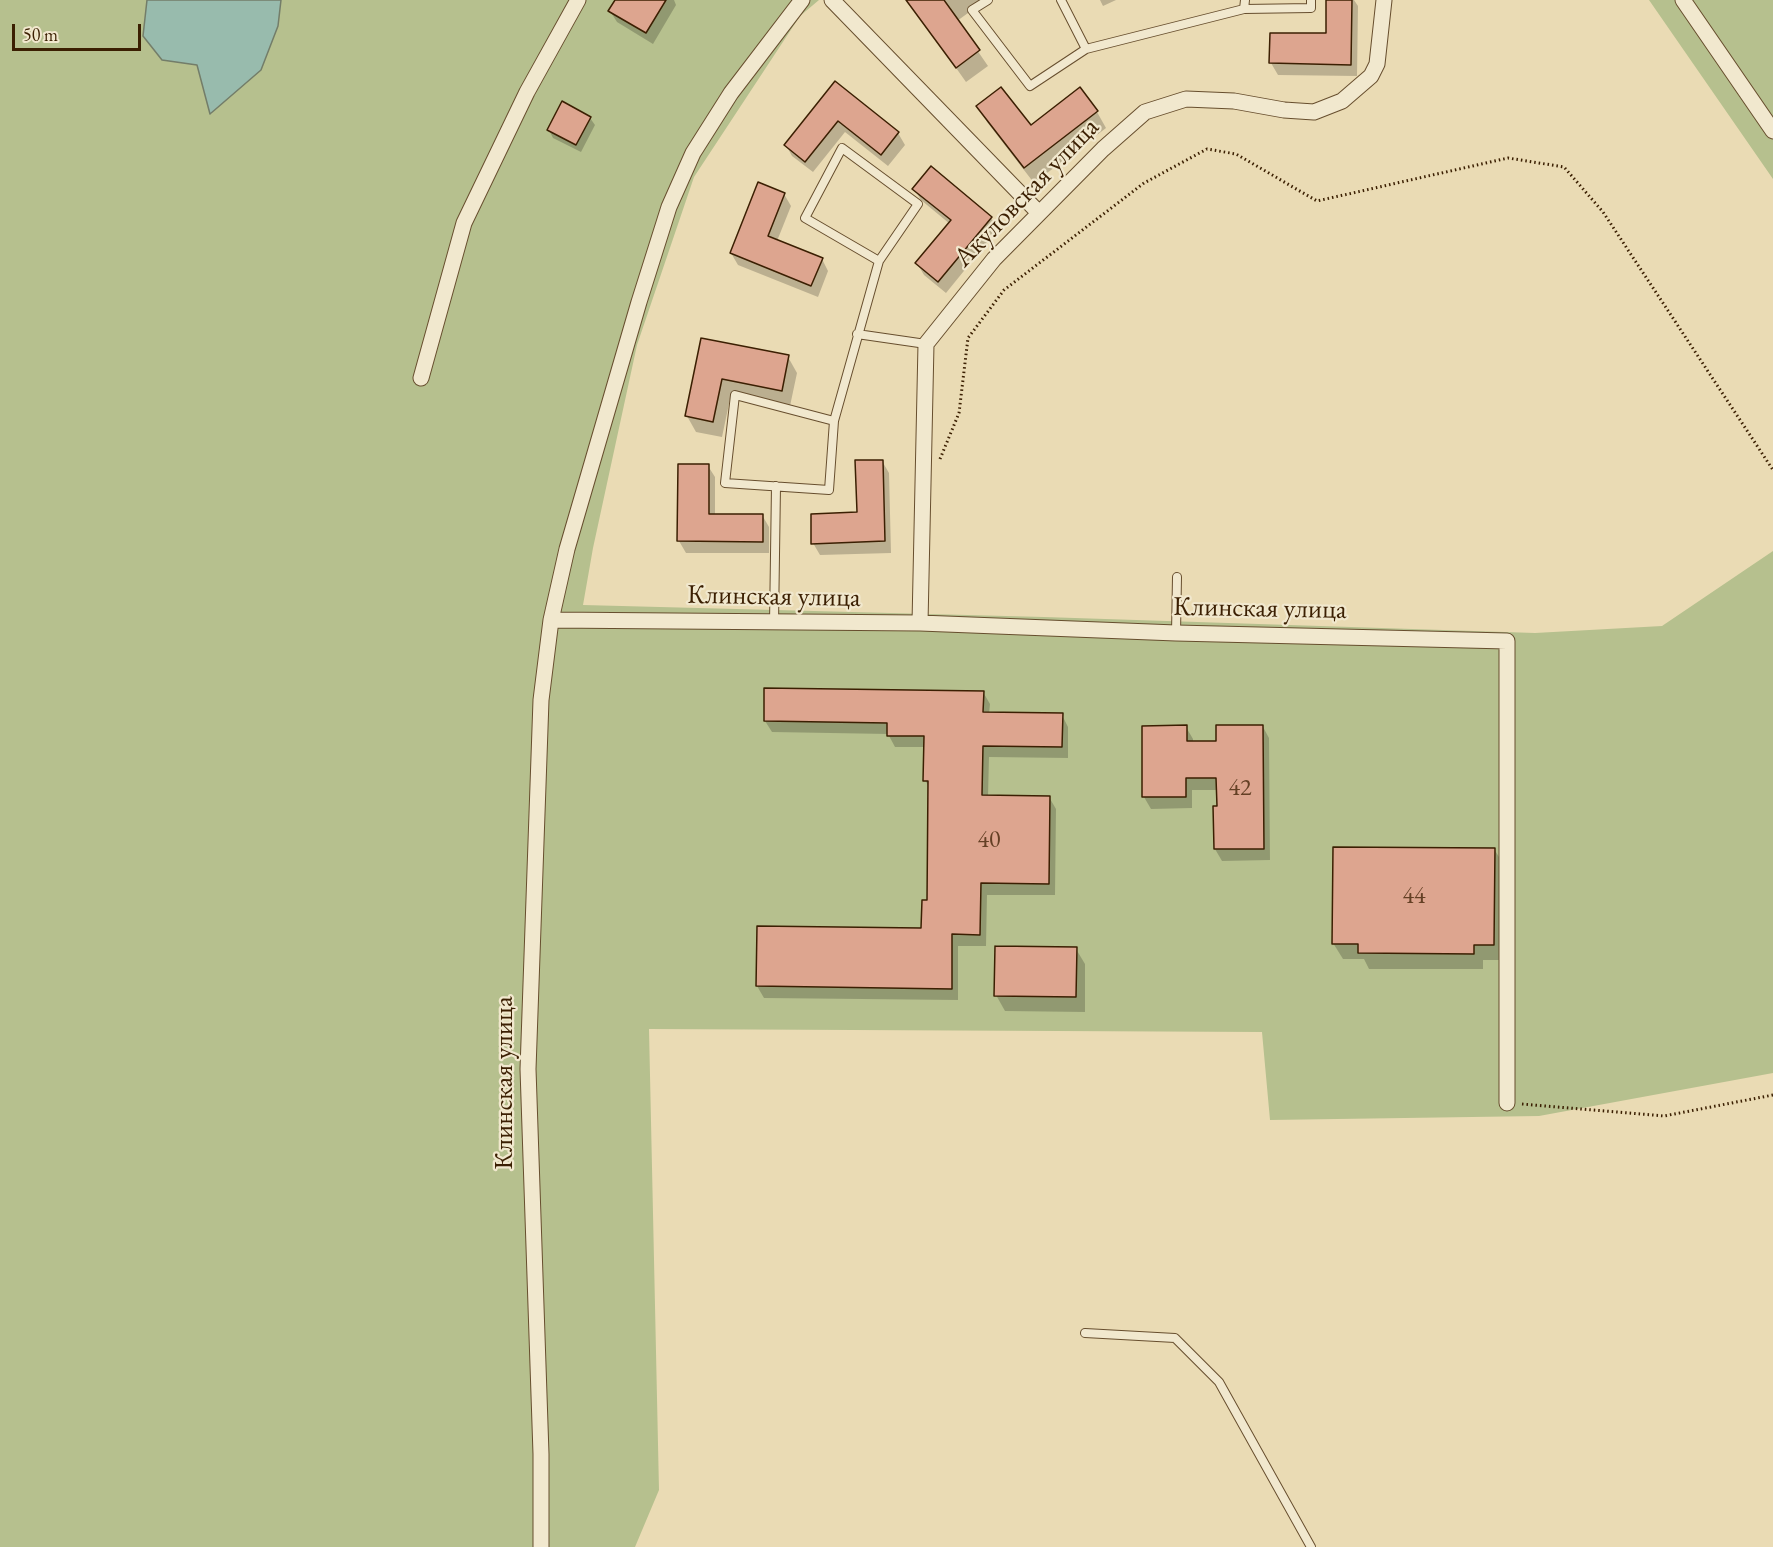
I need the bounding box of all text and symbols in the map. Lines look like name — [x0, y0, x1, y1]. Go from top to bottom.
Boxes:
scale bar — [15, 12, 144, 50]
text: 50 m — [23, 23, 58, 46]
street label: Акуловская улица — [948, 112, 1106, 274]
street label: Клинская улица — [687, 579, 861, 615]
street label: Клинская улица — [1173, 591, 1347, 627]
house number: 42 — [1228, 774, 1252, 802]
house number: 40 — [977, 826, 1001, 854]
house number: 44 — [1402, 882, 1426, 910]
street label: Клинская улица — [489, 996, 521, 1170]

